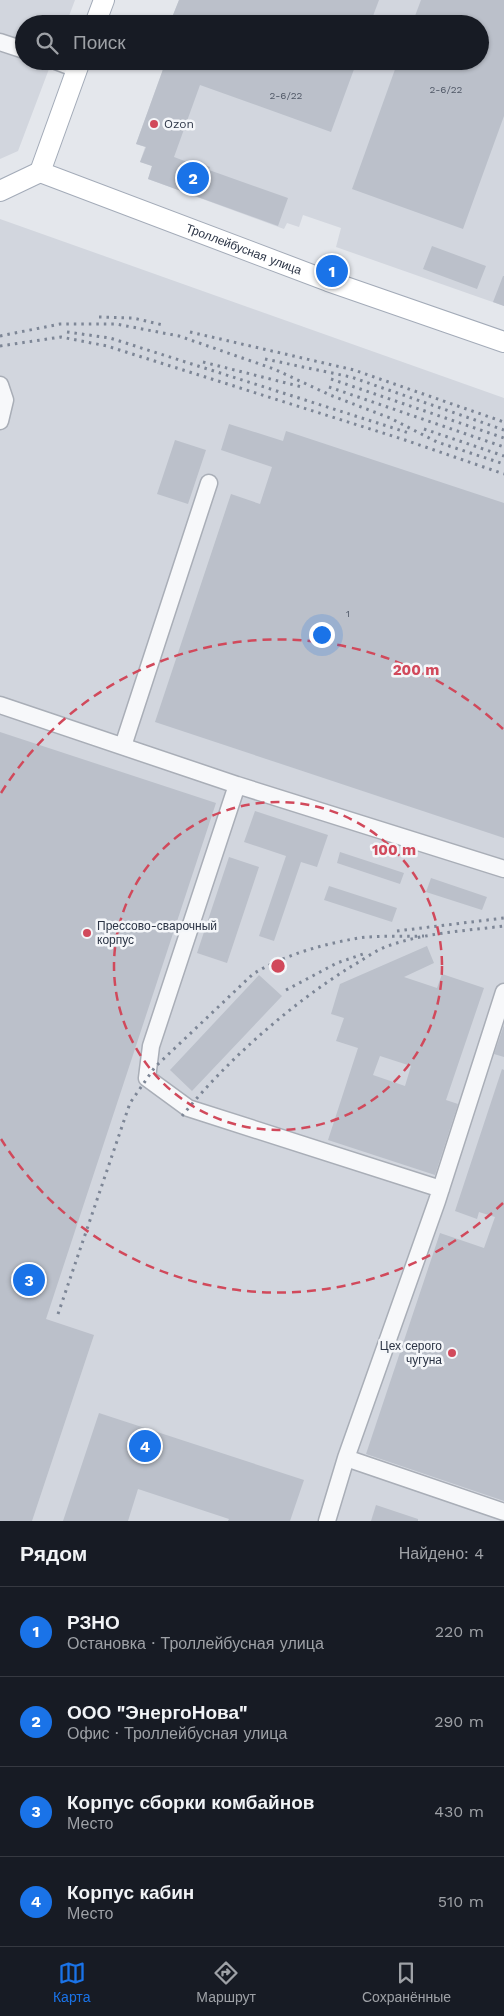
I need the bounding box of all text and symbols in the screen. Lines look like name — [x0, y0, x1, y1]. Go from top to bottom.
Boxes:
search box — [15, 15, 489, 70]
icon: search — [33, 29, 61, 57]
text: Поиск — [73, 31, 126, 54]
house number: 2-6/22 — [430, 84, 463, 95]
house number: 2-6/22 — [270, 90, 303, 101]
place label: Ozon — [164, 117, 194, 131]
marker: Ozon — [148, 118, 160, 130]
pin: 2 — [177, 159, 209, 197]
street label: Троллейбусная улица — [184, 221, 304, 278]
pin: 1 — [316, 252, 348, 290]
house number: 1 — [346, 608, 350, 619]
your location — [309, 622, 335, 648]
text: 200 m — [393, 661, 439, 679]
text: 100 m — [372, 841, 416, 859]
place label: Прессово-сварочный корпус — [97, 919, 217, 947]
marker: Прессово-сварочный корпус — [81, 927, 93, 939]
centre of rings — [269, 957, 287, 975]
pin: 3 — [13, 1261, 45, 1299]
place label: Цех серого чугуна — [380, 1339, 442, 1367]
marker: Цех серого чугуна — [446, 1347, 458, 1359]
pin: 4 — [129, 1427, 161, 1465]
text: Рядом — [20, 1541, 87, 1566]
text: Найдено: 4 — [399, 1544, 484, 1563]
text: РЗНО — [67, 1611, 120, 1634]
text: 1 — [33, 1622, 39, 1641]
text: 220 m — [435, 1622, 484, 1641]
text: Остановка · Троллейбусная улица — [67, 1634, 324, 1653]
text: ООО "ЭнергоНова" — [67, 1701, 248, 1724]
text: 2 — [31, 1712, 41, 1731]
text: 290 m — [434, 1712, 484, 1731]
text: Офис · Троллейбусная улица — [67, 1724, 287, 1743]
text: Корпус сборки комбайнов — [67, 1791, 314, 1814]
text: 3 — [31, 1802, 41, 1821]
text: 430 m — [434, 1802, 484, 1821]
text: Место — [67, 1814, 113, 1833]
text: Корпус кабин — [67, 1881, 194, 1904]
text: 4 — [31, 1892, 41, 1911]
text: 510 m — [438, 1892, 484, 1911]
text: Место — [67, 1904, 113, 1923]
tab: Карта — [53, 1959, 90, 2005]
tab: Маршрут — [196, 1959, 256, 2005]
tab: Сохранённые — [362, 1959, 451, 2005]

